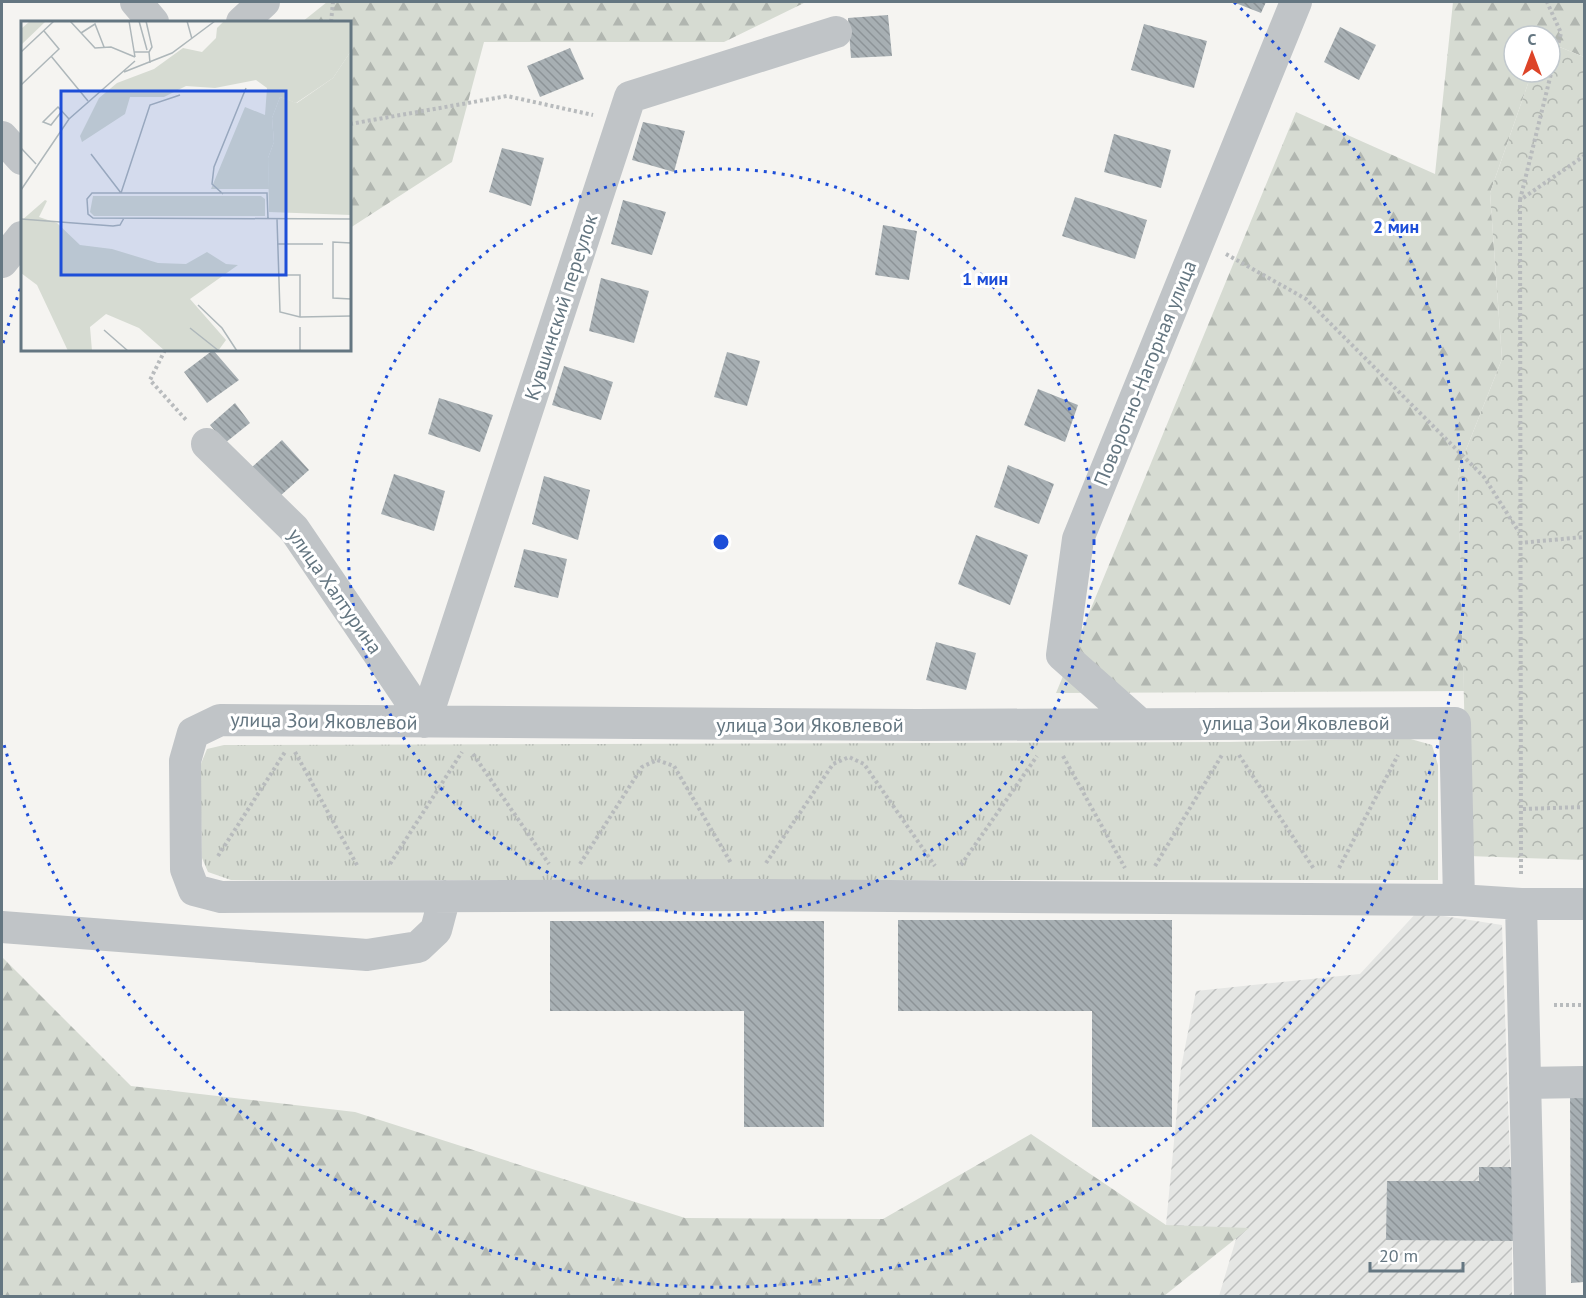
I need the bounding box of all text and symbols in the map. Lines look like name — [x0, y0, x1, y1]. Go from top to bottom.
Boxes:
inset map — [21, 21, 351, 351]
north arrow — [1502, 24, 1562, 84]
text: С — [1528, 29, 1537, 49]
street label: Кувшинский переулок — [519, 210, 604, 404]
text: 2 мин — [1373, 215, 1419, 238]
street label: Поворотно-Нагорная улица — [1088, 256, 1202, 490]
text: 1 мин — [962, 267, 1008, 290]
street label: улица Халтурина — [282, 523, 388, 659]
centre of rings — [711, 532, 731, 552]
street label: улица Зои Яковлевой — [230, 706, 418, 736]
street label: улица Зои Яковлевой — [1202, 710, 1390, 736]
street label: улица Зои Яковлевой — [716, 712, 904, 738]
scale bar — [1370, 1235, 1463, 1273]
text: 20 m — [1379, 1244, 1418, 1267]

